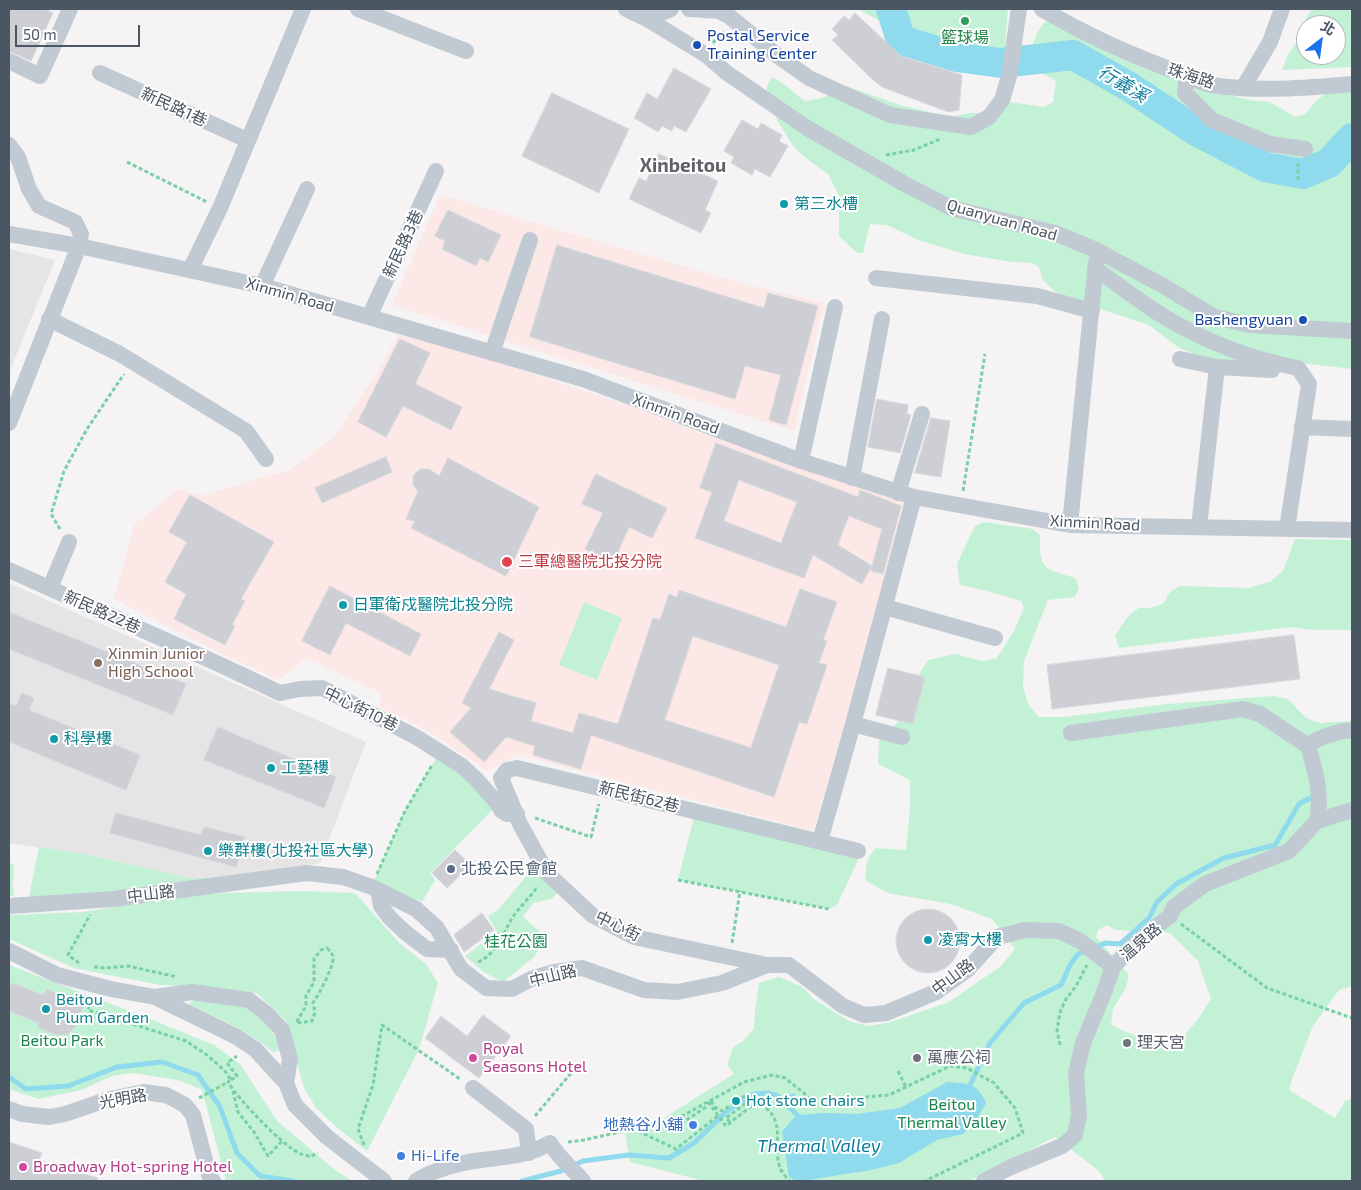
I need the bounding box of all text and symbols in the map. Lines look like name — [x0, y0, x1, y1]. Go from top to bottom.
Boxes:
scale bar — [18, 15, 142, 47]
marker: 籃球場 — [959, 15, 971, 27]
north arrow — [1296, 15, 1346, 65]
text: 北 — [1318, 17, 1339, 38]
text: 50 m — [23, 25, 57, 43]
place label: Postal Service Training Center — [707, 26, 817, 64]
place label: 籃球場 — [941, 28, 989, 48]
marker: Postal Service Training Center — [691, 39, 703, 51]
street label: 珠海路 — [1165, 59, 1217, 93]
water label: 行義溪 — [1094, 61, 1152, 107]
street label: 新民路1巷 — [138, 83, 210, 131]
district label: Xinbeitou — [640, 155, 726, 177]
place label: 第三水槽 — [794, 194, 858, 214]
street label: Quanyuan Road — [945, 195, 1059, 245]
marker: 第三水槽 — [778, 198, 790, 210]
street label: 新民路3巷 — [379, 207, 427, 281]
street label: Xinmin Road — [244, 273, 336, 317]
place label: Bashengyuan — [1194, 310, 1293, 330]
marker: Bashengyuan — [1297, 314, 1309, 326]
street label: Xinmin Road — [630, 389, 722, 439]
street label: Xinmin Road — [1049, 511, 1141, 535]
place label: 三軍總醫院北投分院 — [518, 552, 662, 572]
marker: 三軍總醫院北投分院 — [500, 555, 514, 569]
street label: 新民路22巷 — [61, 587, 143, 637]
place label: 日軍衛戍醫院北投分院 — [353, 595, 513, 615]
marker: 日軍衛戍醫院北投分院 — [337, 599, 349, 611]
place label: Xinmin Junior High School — [108, 644, 205, 682]
marker: Xinmin Junior High School — [92, 657, 104, 669]
street label: 中心街10巷 — [321, 683, 401, 735]
place label: 科學樓 — [64, 729, 112, 749]
marker: 科學樓 — [48, 733, 60, 745]
place label: 工藝樓 — [281, 758, 329, 778]
marker: 工藝樓 — [265, 762, 277, 774]
street label: 新民街62巷 — [597, 778, 681, 816]
place label: 樂群樓(北投社區大學) — [218, 841, 373, 861]
marker: 樂群樓(北投社區大學) — [202, 845, 214, 857]
place label: 北投公民會館 — [461, 859, 557, 879]
marker: 北投公民會館 — [445, 863, 457, 875]
street label: 中山路 — [126, 882, 176, 906]
street label: 中心街 — [592, 907, 644, 945]
street label: 溫泉路 — [1117, 919, 1165, 965]
place label: 凌霄大樓 — [938, 930, 1002, 950]
park label: 桂花公園 — [484, 932, 548, 952]
marker: 凌霄大樓 — [922, 934, 934, 946]
street label: 中山路 — [928, 955, 978, 999]
street label: 中山路 — [527, 961, 579, 991]
place label: Beitou Plum Garden — [56, 990, 149, 1028]
marker: Beitou Plum Garden — [40, 1003, 52, 1015]
park label: Beitou Park — [20, 1031, 104, 1051]
place label: 理天宮 — [1137, 1033, 1185, 1053]
marker: 理天宮 — [1121, 1037, 1133, 1049]
place label: Royal Seasons Hotel — [483, 1039, 587, 1077]
place label: 萬應公祠 — [927, 1048, 991, 1068]
marker: Royal Seasons Hotel — [467, 1052, 479, 1064]
marker: 萬應公祠 — [911, 1052, 923, 1064]
street label: 光明路 — [98, 1085, 148, 1113]
place label: Hot stone chairs — [746, 1091, 865, 1111]
marker: Hot stone chairs — [730, 1095, 742, 1107]
park label: Beitou Thermal Valley — [897, 1095, 1007, 1133]
place label: 地熱谷小舖 — [603, 1115, 683, 1135]
marker: 地熱谷小舖 — [687, 1119, 699, 1131]
water label: Thermal Valley — [757, 1135, 881, 1157]
place label: Hi-Life — [411, 1146, 460, 1166]
marker: Hi-Life — [395, 1150, 407, 1162]
place label: Broadway Hot-spring Hotel — [33, 1157, 232, 1177]
marker: Broadway Hot-spring Hotel — [17, 1161, 29, 1173]

